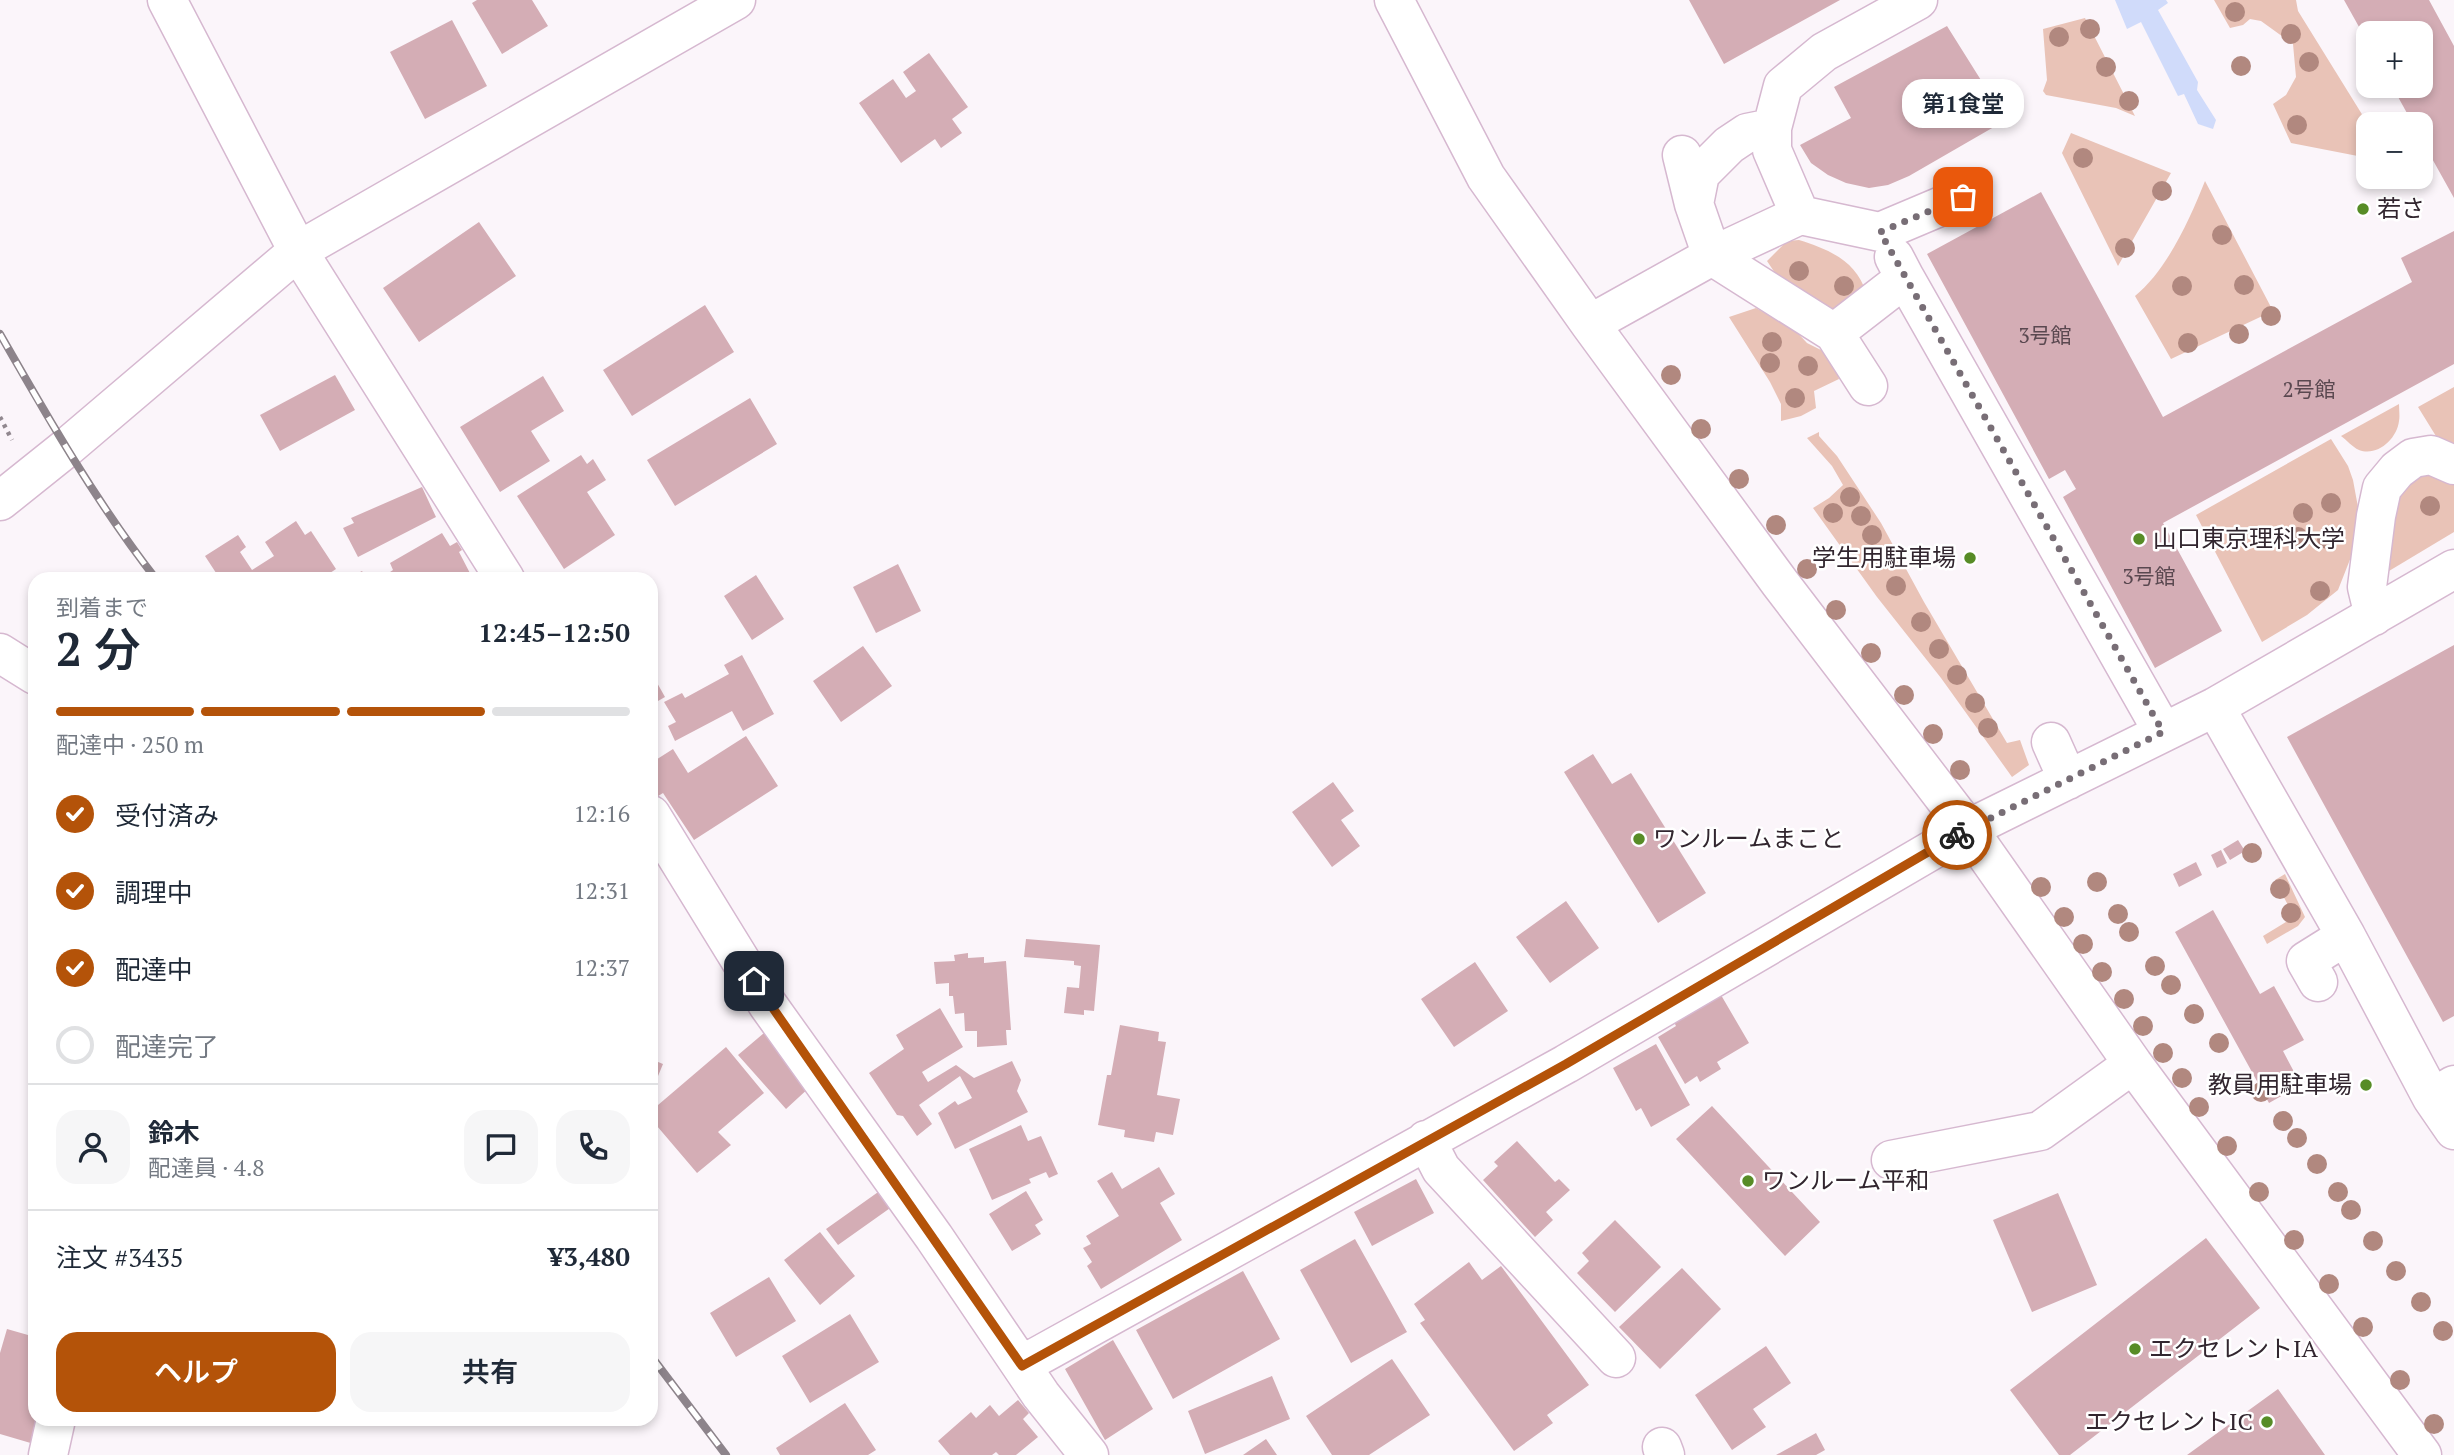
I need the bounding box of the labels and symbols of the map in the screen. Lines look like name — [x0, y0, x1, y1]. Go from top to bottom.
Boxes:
callout: 第1食堂 — [1902, 78, 2024, 127]
pin — [1933, 167, 1993, 227]
place label: 若さ — [2377, 192, 2425, 224]
marker: 若さ — [2355, 201, 2371, 217]
house number: 3号館 — [2018, 321, 2072, 349]
house number: 2号館 — [2282, 375, 2336, 403]
place label: 山口東京理科大学 — [2153, 522, 2345, 554]
marker: 山口東京理科大学 — [2131, 531, 2147, 547]
place label: 学生用駐車場 — [1812, 541, 1956, 573]
marker: 学生用駐車場 — [1962, 550, 1978, 566]
house number: 3号館 — [2122, 562, 2176, 590]
courier — [1922, 800, 1992, 870]
place label: ワンルームまこと — [1653, 822, 1844, 854]
marker: ワンルームまこと — [1631, 831, 1647, 847]
pin — [724, 951, 784, 1011]
place label: 教員用駐車場 — [2208, 1068, 2352, 1100]
marker: 教員用駐車場 — [2358, 1077, 2374, 1093]
place label: ワンルーム平和 — [1762, 1164, 1929, 1196]
marker: ワンルーム平和 — [1740, 1173, 1756, 1189]
place label: エクセレントIA — [2149, 1332, 2318, 1364]
marker: エクセレントIA — [2127, 1341, 2143, 1357]
place label: エクセレントIC — [2085, 1405, 2253, 1437]
marker: エクセレントIC — [2259, 1414, 2275, 1430]

